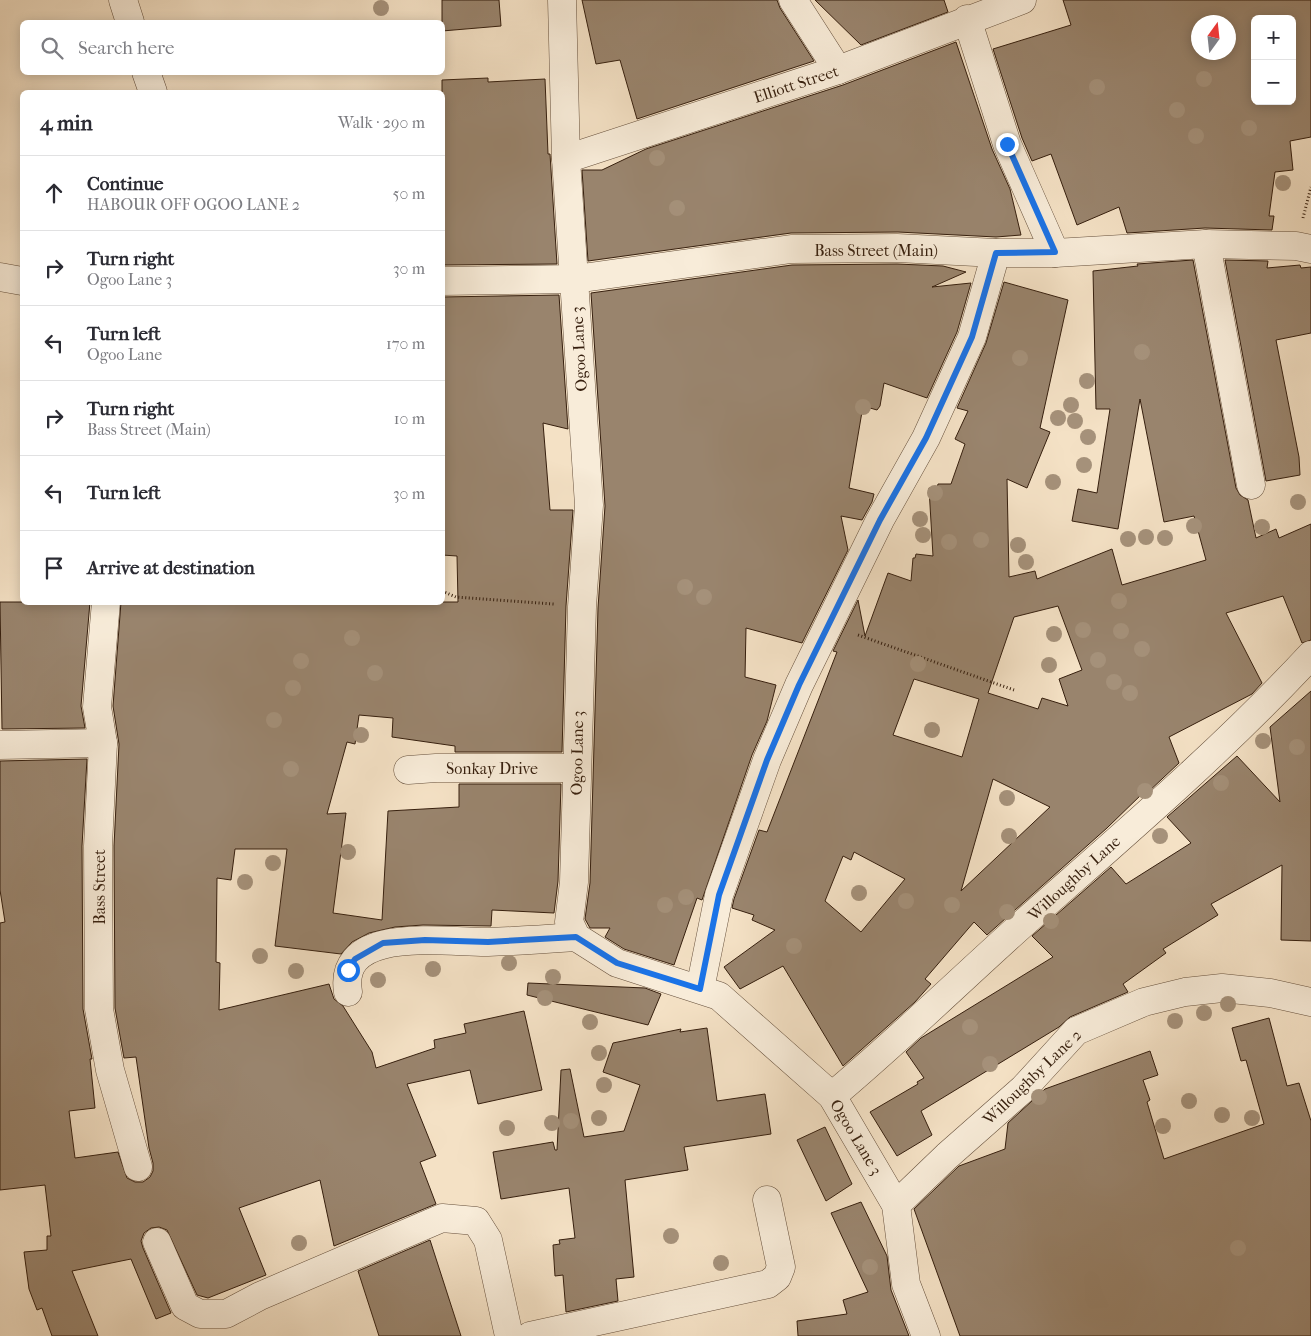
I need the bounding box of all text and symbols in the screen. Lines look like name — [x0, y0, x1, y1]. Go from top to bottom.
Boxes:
north arrow — [1191, 15, 1236, 60]
map controls — [1251, 15, 1296, 105]
button: + — [1251, 15, 1296, 60]
search box — [20, 20, 445, 75]
icon: search — [38, 34, 66, 62]
text: Search here — [78, 37, 174, 59]
button: − — [1251, 60, 1296, 105]
street label: Elliott Street — [751, 61, 841, 107]
text: 4 min — [40, 111, 93, 135]
text: Walk · 290 m — [338, 113, 425, 132]
route end — [996, 133, 1019, 156]
text: Continue — [87, 173, 163, 195]
icon: ahead — [40, 179, 68, 207]
text: 50 m — [393, 184, 425, 203]
text: HABOUR OFF OGOO LANE 2 — [87, 195, 300, 214]
street label: Bass Street (Main) — [814, 241, 938, 260]
text: Turn right — [87, 248, 174, 270]
icon: right — [40, 254, 68, 282]
text: 30 m — [393, 259, 425, 278]
text: Ogoo Lane 3 — [87, 270, 172, 289]
street label: Ogoo Lane 3 — [567, 306, 591, 392]
text: Turn left — [87, 323, 161, 345]
icon: left — [40, 329, 68, 357]
text: 170 m — [386, 334, 425, 353]
text: Ogoo Lane — [87, 345, 162, 364]
text: Turn right — [87, 398, 174, 420]
icon: right — [40, 404, 68, 432]
text: 10 m — [394, 409, 425, 428]
text: Bass Street (Main) — [87, 420, 211, 439]
icon: left — [40, 479, 68, 507]
text: Turn left — [87, 482, 161, 504]
text: 30 m — [393, 484, 425, 503]
icon: arrive — [40, 554, 68, 582]
text: Arrive at destination — [87, 557, 255, 579]
street label: Ogoo Lane 3 — [567, 710, 587, 796]
street label: Sonkay Drive — [446, 759, 538, 778]
street label: Willoughby Lane — [1023, 832, 1124, 925]
street label: Bass Street — [90, 849, 109, 925]
route start — [337, 959, 360, 982]
street label: Willoughby Lane 2 — [978, 1025, 1085, 1129]
street label: Ogoo Lane 3 — [826, 1096, 886, 1178]

